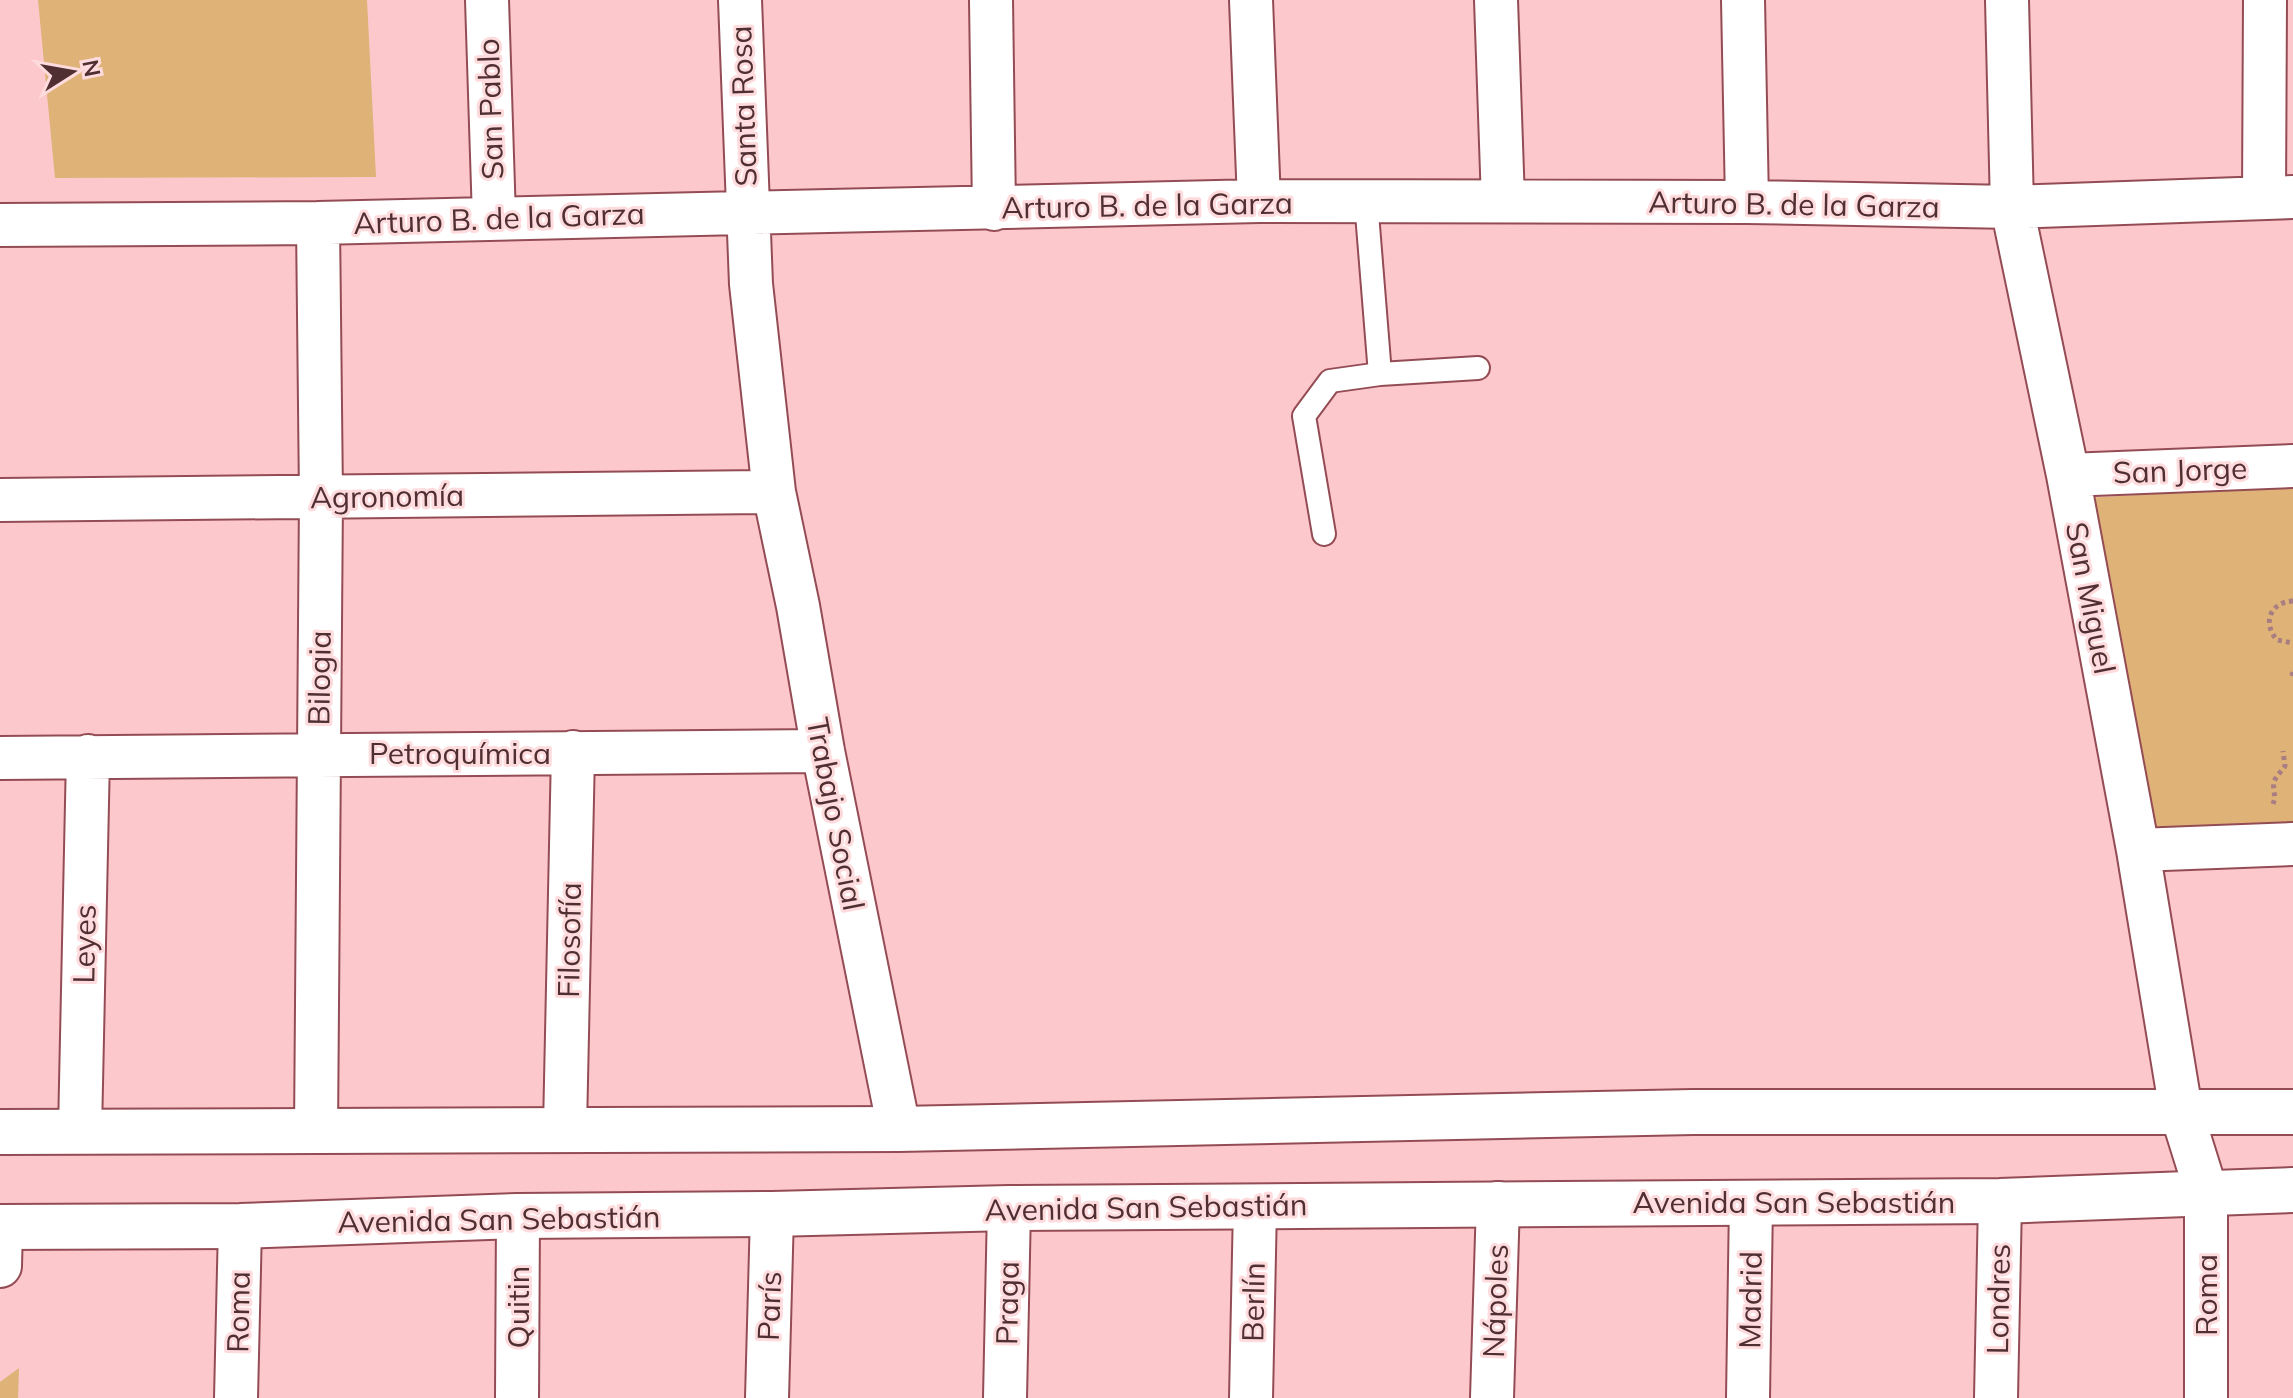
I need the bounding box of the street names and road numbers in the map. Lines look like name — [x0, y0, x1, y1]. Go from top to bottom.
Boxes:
street label: Santa Rosa — [721, 25, 765, 187]
street label: San Pablo — [469, 38, 511, 180]
street label: Arturo B. de la Garza — [1648, 182, 1940, 226]
street label: Arturo B. de la Garza — [1001, 183, 1293, 227]
street label: Arturo B. de la Garza — [353, 194, 645, 242]
street label: San Jorge — [2112, 449, 2248, 491]
street label: Agronomía — [310, 476, 464, 516]
street label: San Miguel — [2058, 519, 2124, 677]
street label: Bilogia — [299, 630, 339, 726]
street label: Trabajo Social — [799, 714, 873, 914]
street label: Petroquímica — [369, 734, 551, 772]
street label: Filosofía — [549, 882, 589, 998]
street label: Leyes — [64, 904, 104, 984]
street label: Avenida San Sebastián — [1633, 1183, 1955, 1221]
street label: Avenida San Sebastián — [984, 1185, 1308, 1229]
street label: Avenida San Sebastián — [337, 1197, 661, 1241]
street label: Nápoles — [1474, 1243, 1516, 1359]
street label: Londres — [1978, 1243, 2018, 1355]
street label: Madrid — [1730, 1251, 1770, 1349]
street label: Roma — [2187, 1254, 2225, 1336]
street label: Praga — [987, 1261, 1027, 1345]
street label: Berlín — [1233, 1262, 1273, 1342]
street label: Quitin — [499, 1266, 537, 1348]
street label: París — [749, 1270, 789, 1342]
street label: Roma — [218, 1271, 258, 1353]

